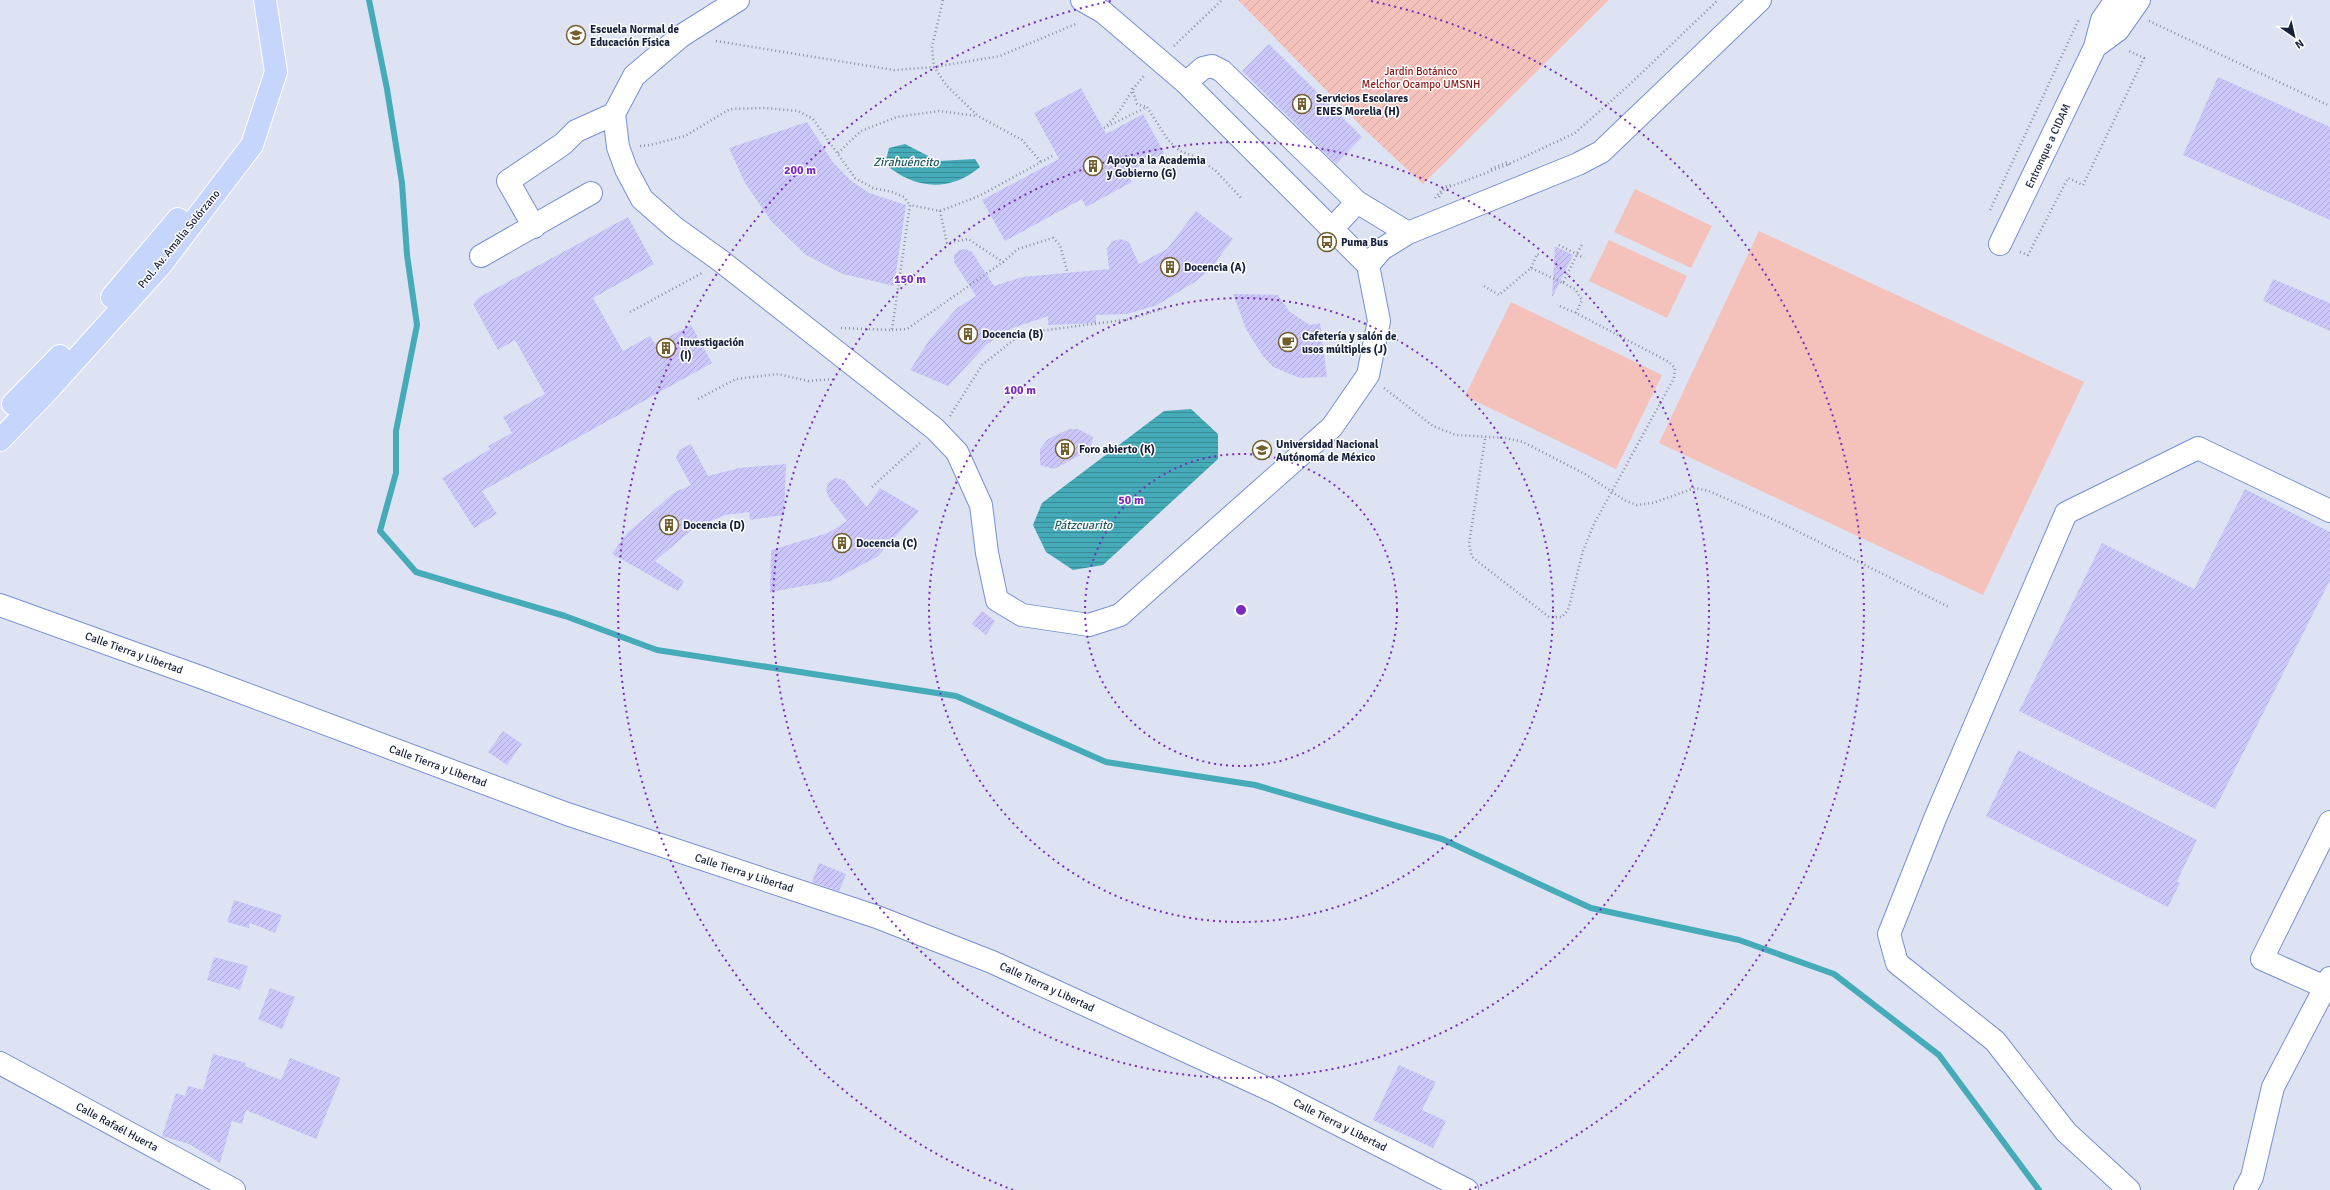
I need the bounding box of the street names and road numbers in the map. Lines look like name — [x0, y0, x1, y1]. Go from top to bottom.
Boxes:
street label: Entronque a CIDAM — [2023, 102, 2073, 190]
street label: Prol. Av. Amalia Solórzano — [135, 187, 223, 291]
street label: Calle Tierra y Libertad — [83, 629, 185, 677]
street label: Calle Tierra y Libertad — [387, 742, 489, 790]
street label: Calle Tierra y Libertad — [693, 851, 795, 895]
street label: Calle Tierra y Libertad — [998, 959, 1097, 1015]
street label: Calle Tierra y Libertad — [1291, 1096, 1389, 1154]
street label: Calle Rafaél Huerta — [74, 1100, 161, 1154]

